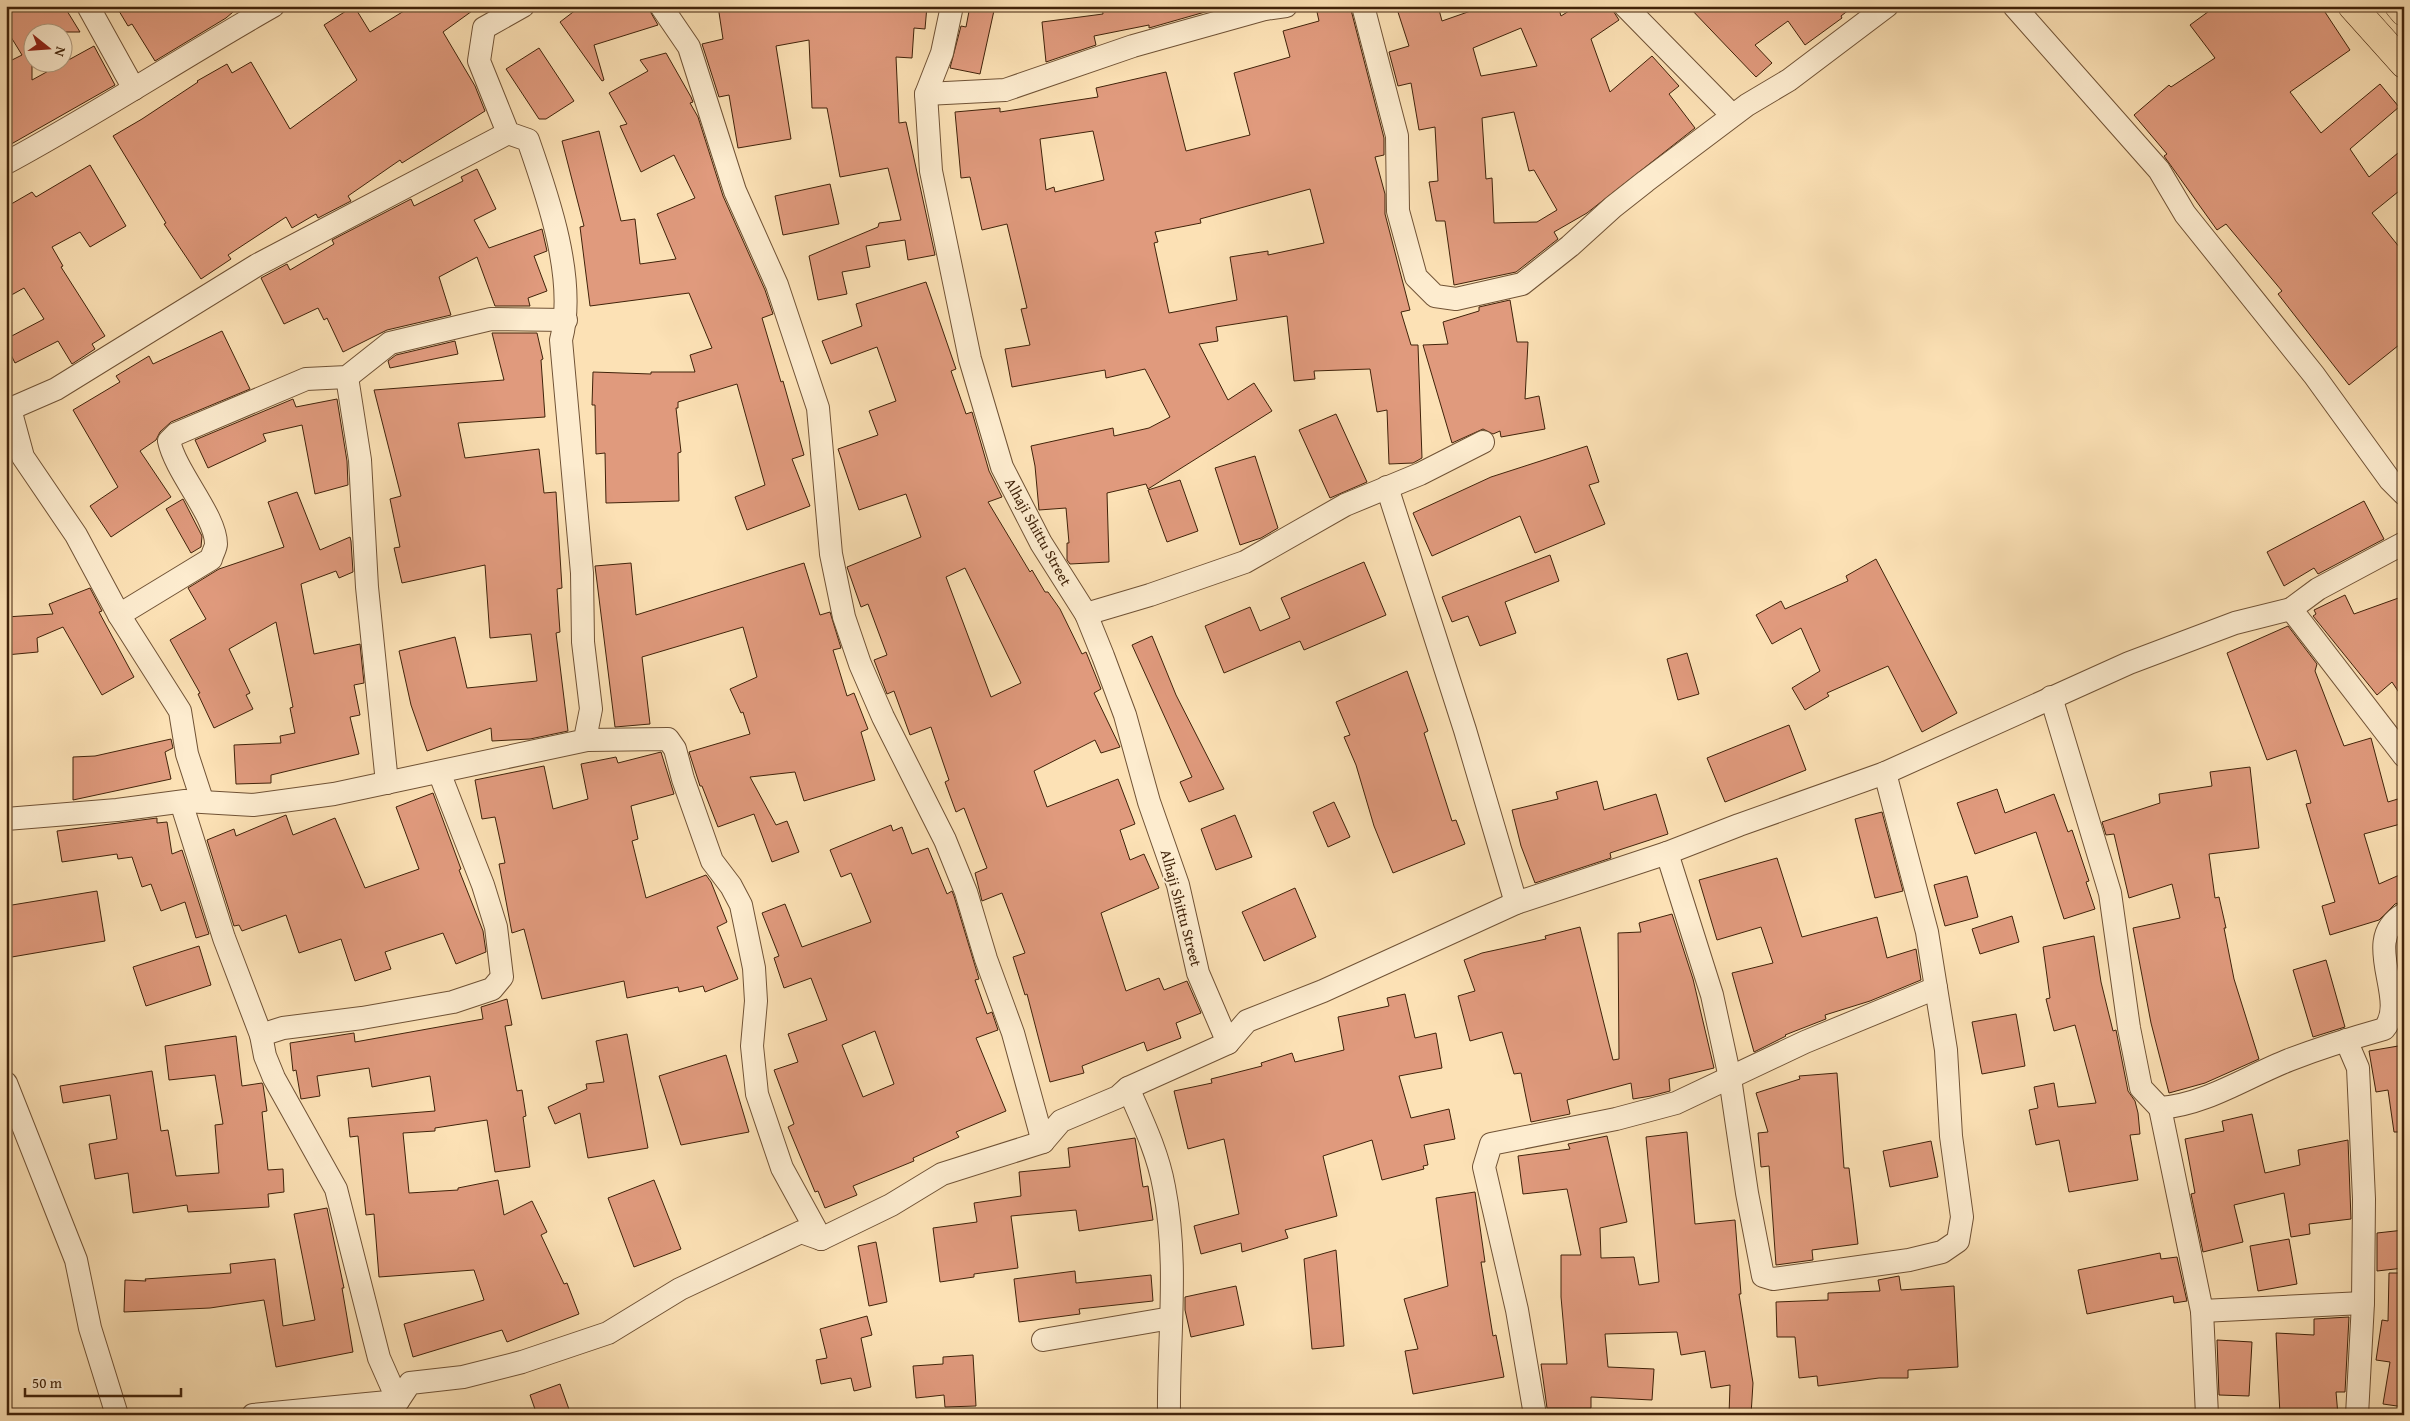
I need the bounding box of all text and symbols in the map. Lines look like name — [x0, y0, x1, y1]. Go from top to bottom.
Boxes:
north arrow — [22, 22, 72, 72]
text: N — [49, 44, 71, 60]
street label: Alhaji Shittu Street — [1000, 474, 1077, 590]
street label: Alhaji Shittu Street — [1156, 847, 1207, 969]
scale bar — [25, 1366, 181, 1398]
text: 50 m — [32, 1372, 63, 1393]

